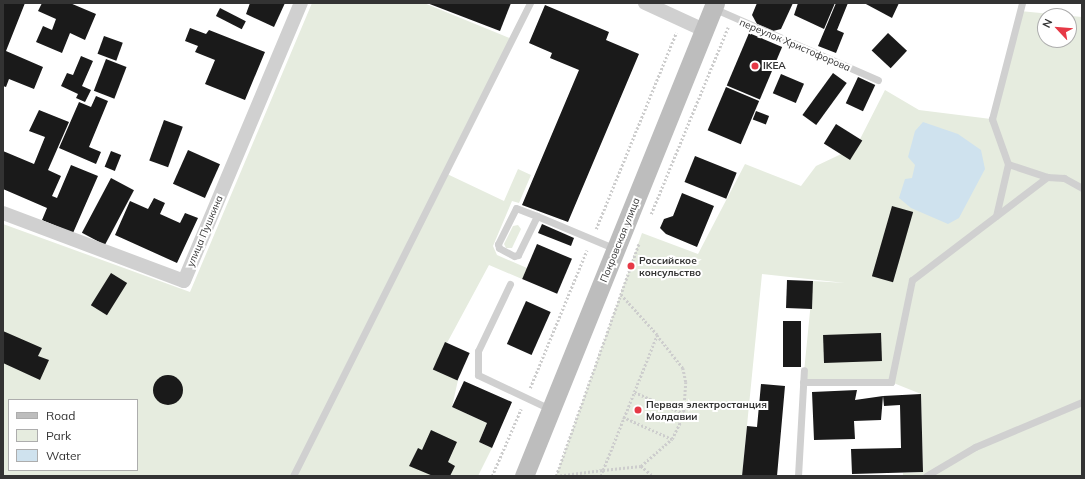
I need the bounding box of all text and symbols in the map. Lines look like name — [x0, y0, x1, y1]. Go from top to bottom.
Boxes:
north arrow — [1037, 8, 1077, 48]
street label: переулок Христофорова — [738, 16, 852, 74]
text: N — [1039, 16, 1055, 30]
place label: IKEA — [763, 60, 786, 72]
marker: IKEA — [750, 61, 760, 71]
street label: улица Пушкина — [185, 193, 225, 269]
street label: Покровская улица — [598, 196, 642, 284]
place label: Российское консульство — [639, 254, 701, 278]
marker: Российское консульство — [626, 261, 636, 271]
place label: Первая электростанция Молдавии — [646, 398, 767, 422]
legend — [8, 399, 138, 471]
marker: Первая электростанция Молдавии — [633, 405, 643, 415]
text: Road — [46, 408, 75, 423]
text: Park — [46, 428, 71, 443]
text: Water — [46, 448, 81, 463]

